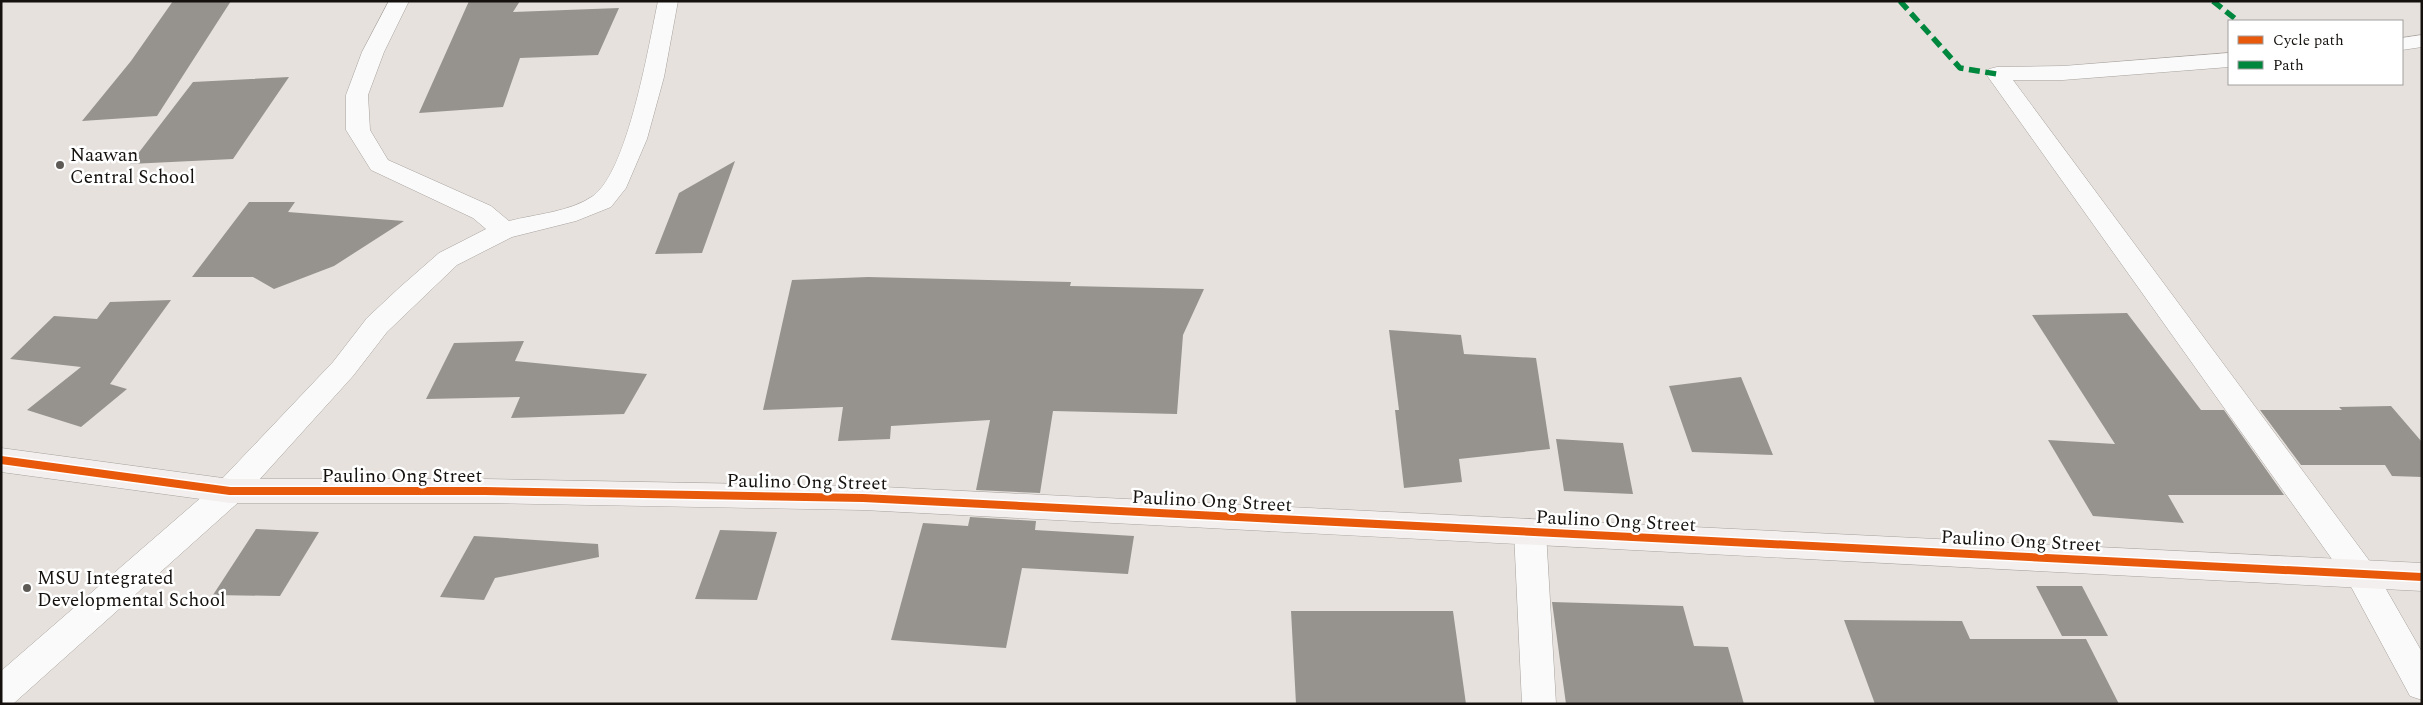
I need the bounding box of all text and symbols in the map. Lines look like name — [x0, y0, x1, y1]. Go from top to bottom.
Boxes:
legend — [2228, 20, 2403, 85]
text: Cycle path — [2273, 29, 2344, 52]
text: Path — [2273, 54, 2304, 77]
place label: Naawan Central School — [70, 141, 195, 192]
marker: Naawan Central School — [54, 159, 66, 171]
street label: Paulino Ong Street — [322, 462, 483, 491]
street label: Paulino Ong Street — [726, 467, 888, 498]
street label: Paulino Ong Street — [1131, 483, 1293, 520]
street label: Paulino Ong Street — [1535, 503, 1697, 540]
street label: Paulino Ong Street — [1940, 523, 2102, 560]
place label: MSU Integrated Developmental School — [37, 564, 226, 615]
marker: MSU Integrated Developmental School — [21, 582, 33, 594]

